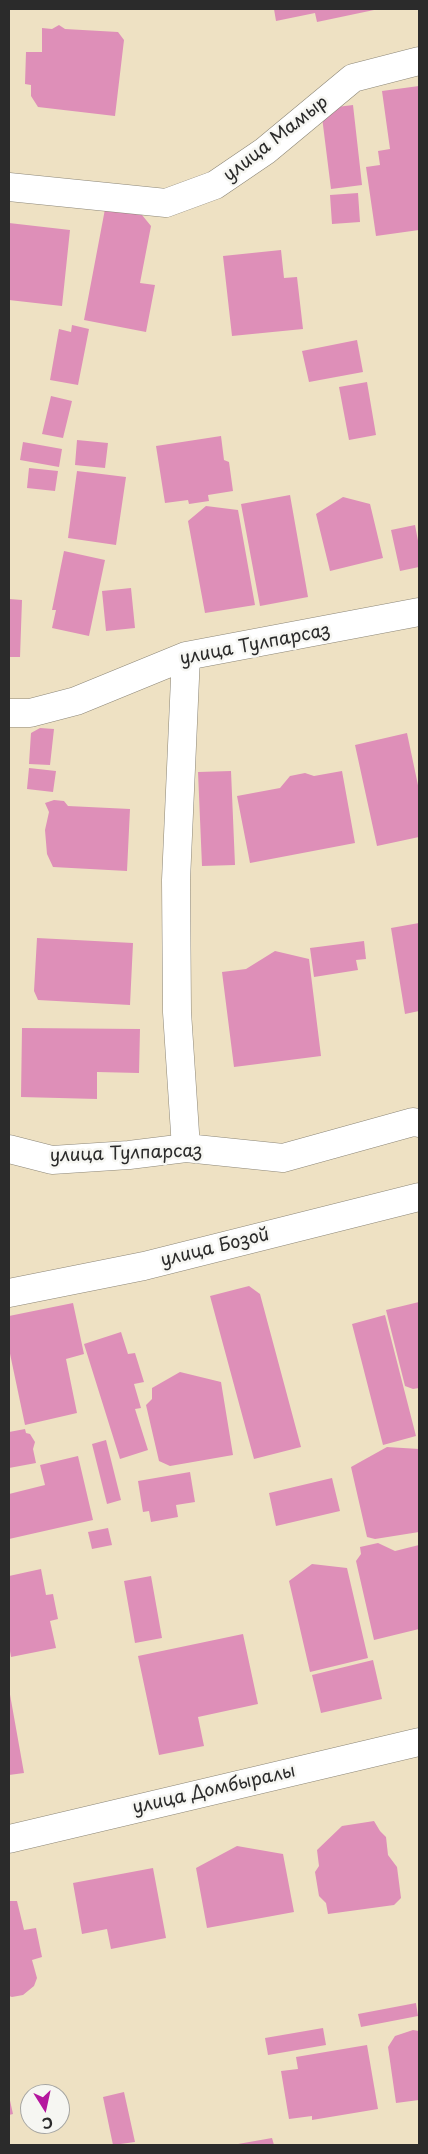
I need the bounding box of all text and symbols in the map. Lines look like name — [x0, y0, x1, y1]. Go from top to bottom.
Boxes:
street label: улица Мамыр — [219, 91, 333, 187]
street label: улица Тулпарсаз — [178, 620, 332, 670]
street label: улица Тулпарсаз — [49, 1141, 203, 1167]
street label: улица Бозой — [158, 1224, 272, 1272]
street label: улица Домбыралы — [131, 1761, 297, 1819]
north arrow — [20, 2084, 70, 2134]
text: С — [41, 2112, 55, 2135]

